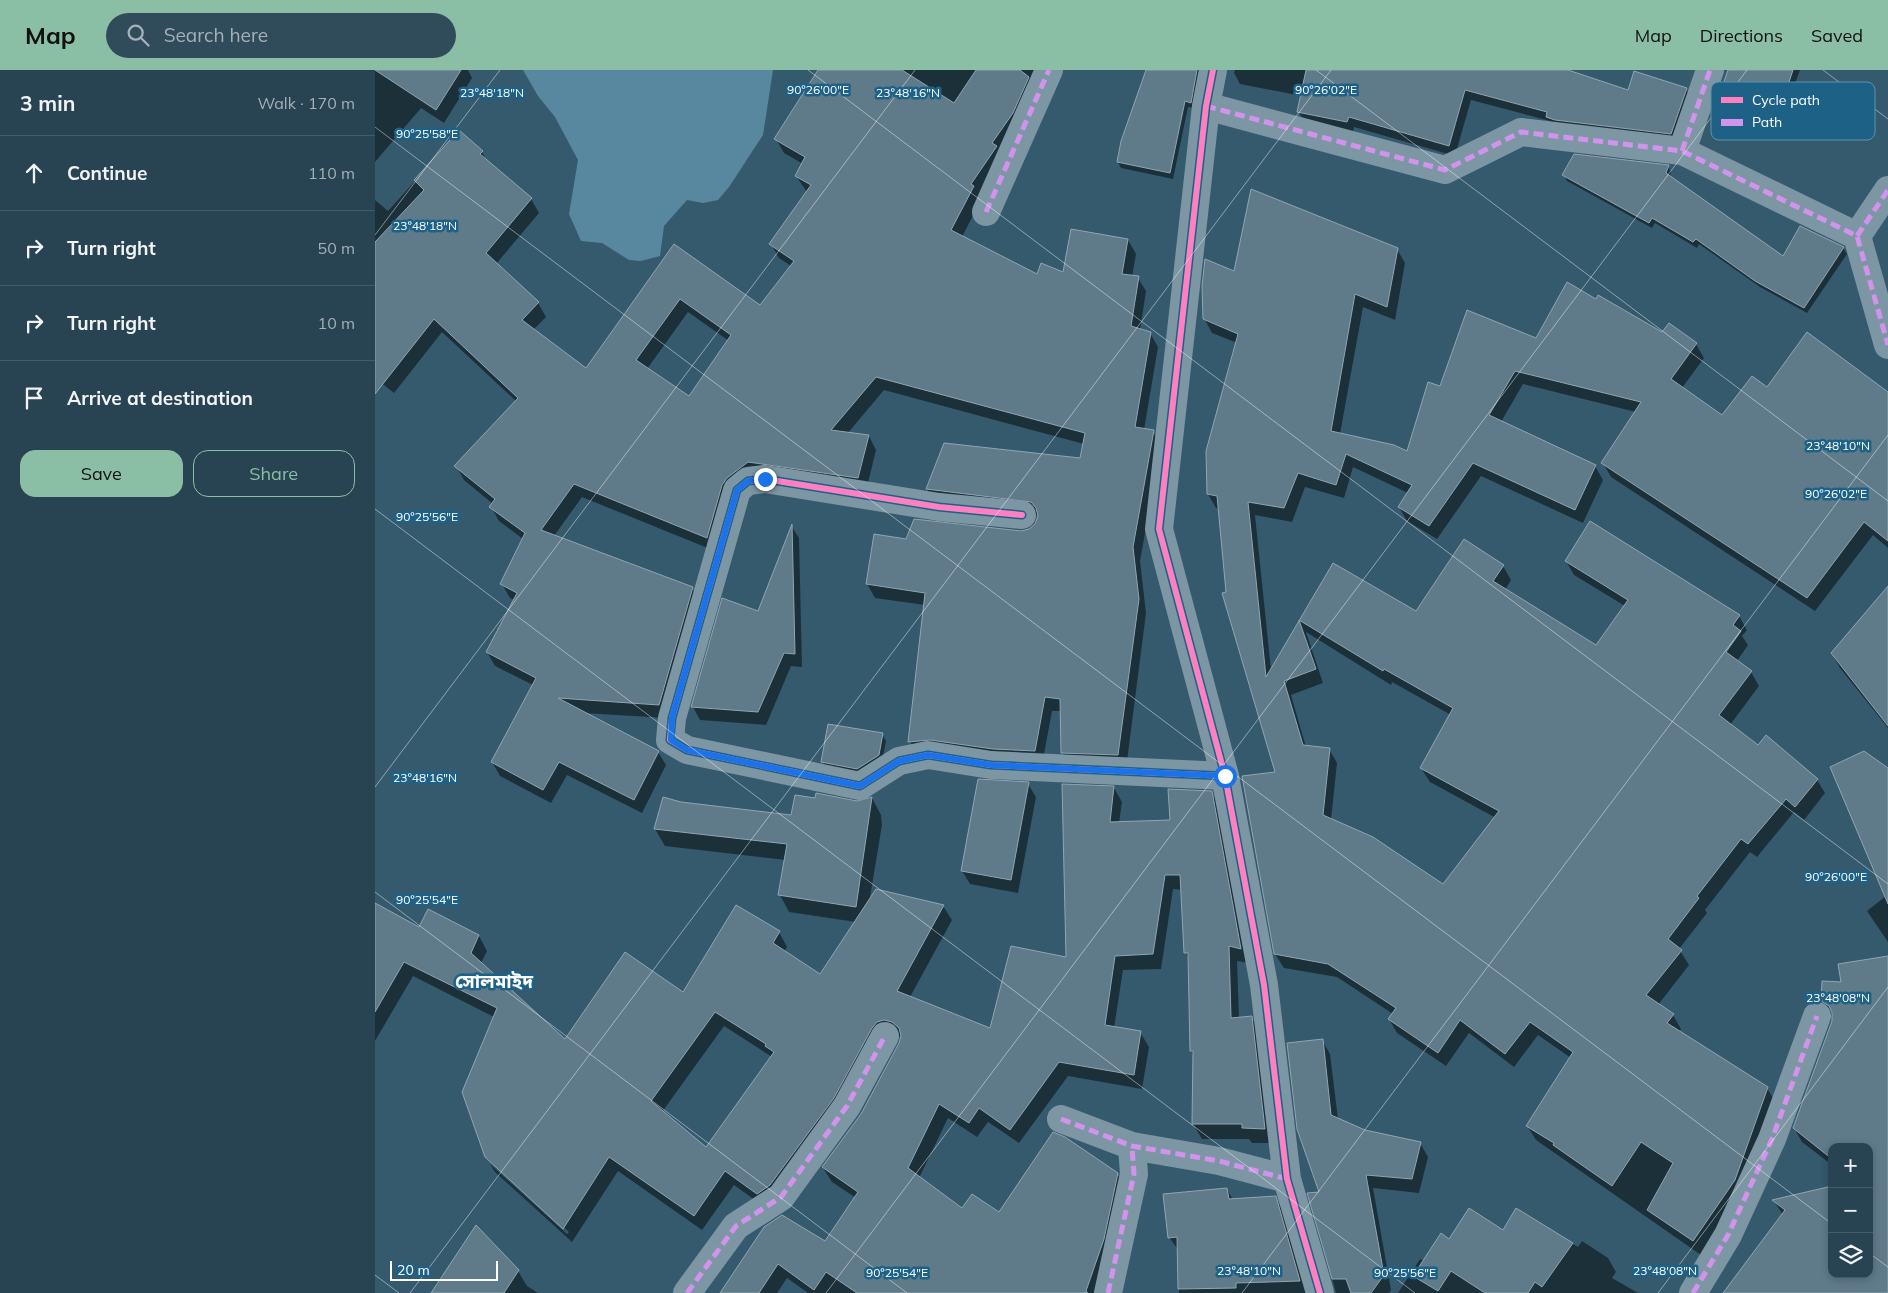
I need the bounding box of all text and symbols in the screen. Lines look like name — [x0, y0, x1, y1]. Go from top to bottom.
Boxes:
search box — [106, 13, 456, 58]
text: Map — [25, 20, 76, 50]
icon: search — [124, 21, 152, 49]
text: Search here — [164, 23, 268, 47]
text: Map — [1635, 24, 1672, 47]
text: Directions — [1700, 24, 1783, 47]
text: Saved — [1811, 24, 1863, 47]
text: 90°26'00"E — [787, 82, 849, 97]
text: 90°26'02"E — [1295, 82, 1357, 97]
legend — [1711, 82, 1875, 140]
text: 23°48'18"N — [460, 85, 524, 100]
text: 23°48'16"N — [876, 85, 940, 100]
text: 3 min — [20, 90, 75, 116]
text: Cycle path — [1752, 91, 1820, 109]
text: Walk · 170 m — [257, 93, 355, 113]
text: Path — [1752, 113, 1782, 131]
text: 90°25'58"E — [396, 126, 458, 141]
icon: ahead — [20, 159, 48, 187]
text: Continue — [67, 161, 147, 185]
text: 110 m — [308, 163, 355, 183]
text: 23°48'18"N — [393, 218, 457, 233]
icon: right — [20, 234, 48, 262]
text: Turn right — [67, 236, 156, 260]
text: 50 m — [318, 238, 355, 258]
icon: right — [20, 309, 48, 337]
text: Turn right — [67, 311, 156, 335]
text: 10 m — [318, 313, 355, 333]
icon: arrive — [20, 384, 48, 412]
text: Arrive at destination — [67, 386, 253, 410]
text: 23°48'10"N — [1806, 438, 1870, 453]
button: Save — [20, 450, 183, 497]
button: Share — [193, 450, 355, 497]
route end — [754, 468, 777, 491]
text: 90°26'02"E — [1805, 486, 1867, 501]
text: 90°25'56"E — [396, 509, 458, 524]
route start — [1214, 765, 1237, 788]
text: 23°48'16"N — [393, 770, 457, 785]
text: 90°26'00"E — [1805, 869, 1867, 884]
text: 90°25'54"E — [396, 892, 458, 907]
district label: সোলমাইদ — [455, 969, 533, 993]
text: 23°48'08"N — [1806, 990, 1870, 1005]
map controls — [1828, 1143, 1873, 1278]
button: + — [1828, 1143, 1873, 1188]
button: − — [1828, 1188, 1873, 1233]
button: layers — [1828, 1233, 1873, 1278]
scale bar — [390, 1258, 497, 1281]
text: 20 m — [397, 1261, 430, 1279]
text: 23°48'10"N — [1217, 1263, 1281, 1278]
text: 23°48'08"N — [1633, 1263, 1697, 1278]
text: 90°25'54"E — [866, 1265, 928, 1280]
text: 90°25'56"E — [1374, 1265, 1436, 1280]

